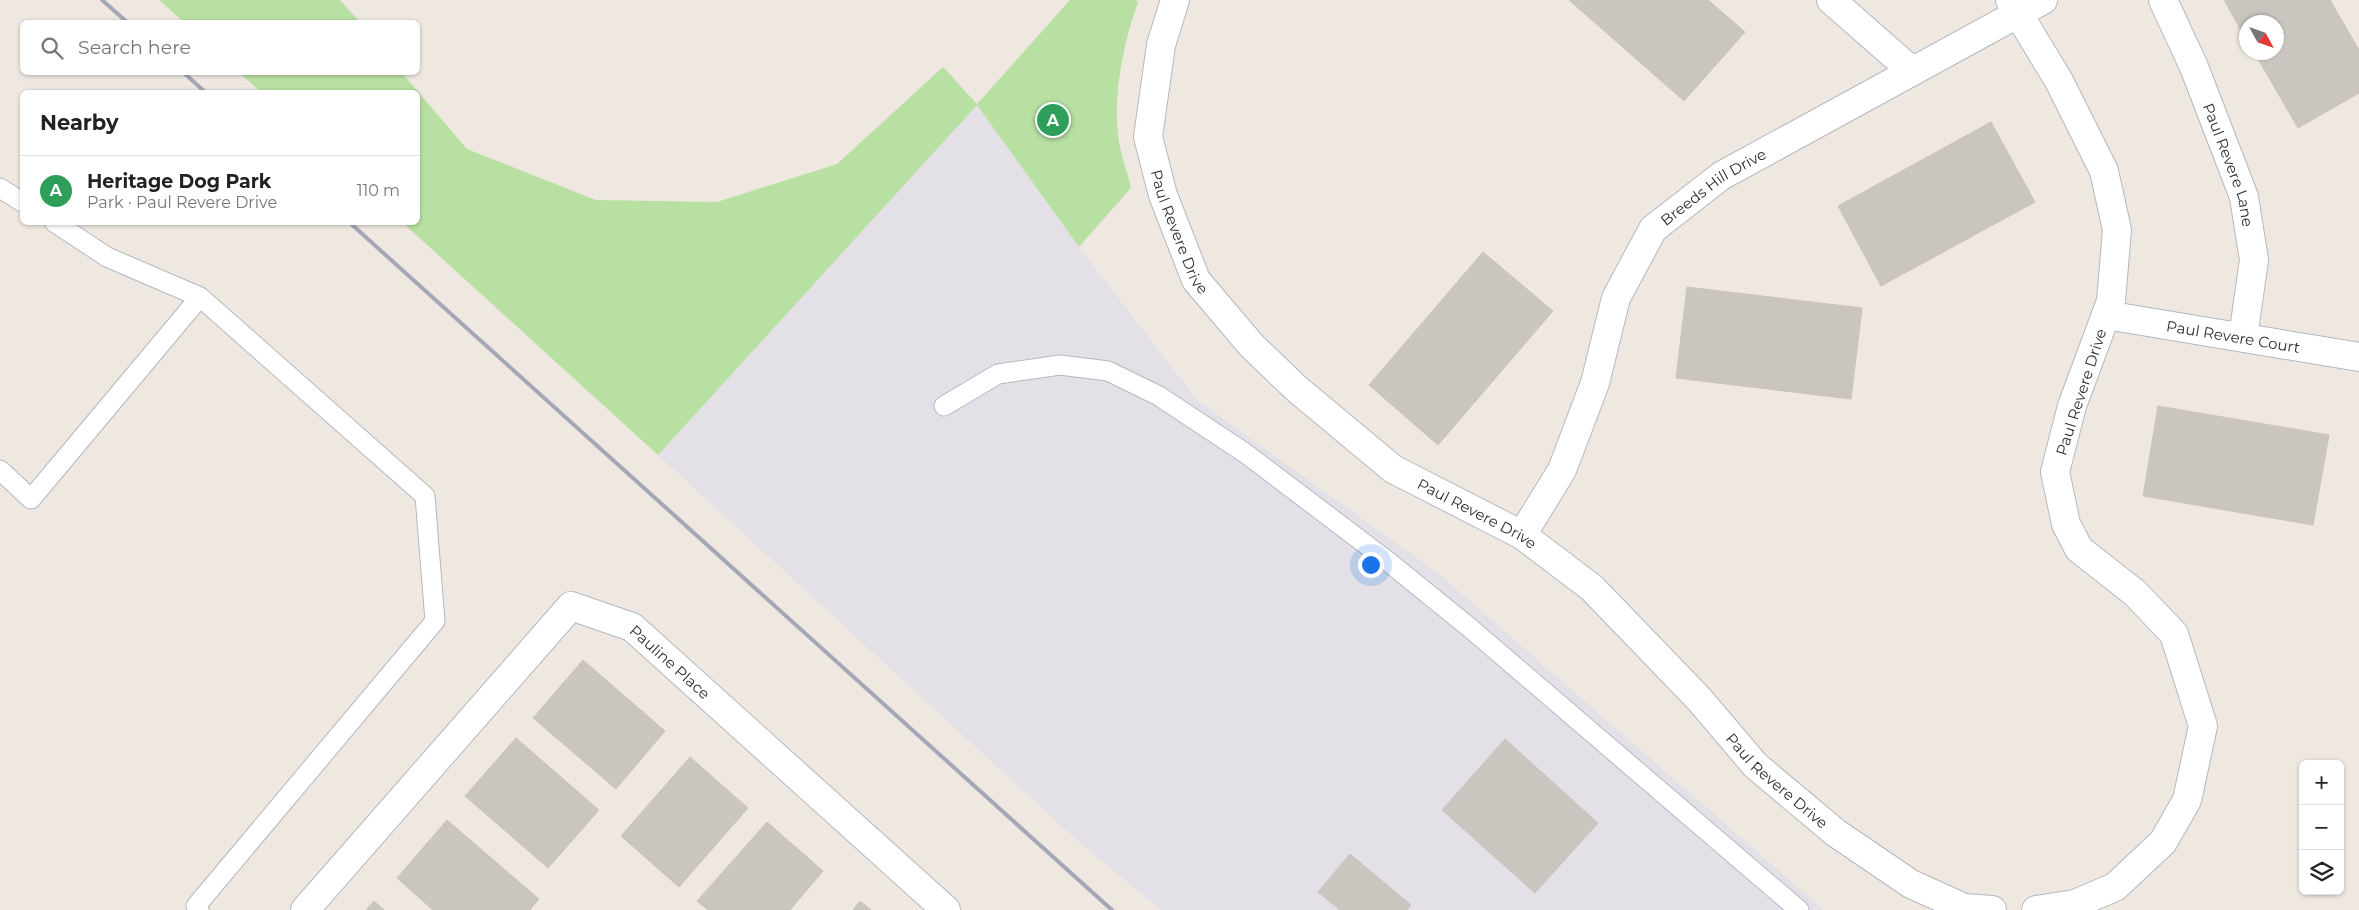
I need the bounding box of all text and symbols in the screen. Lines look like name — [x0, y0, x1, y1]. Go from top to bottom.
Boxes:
north arrow — [2239, 15, 2284, 60]
search box — [20, 20, 420, 75]
icon: search — [38, 34, 66, 62]
text: Search here — [78, 36, 191, 59]
street label: Paul Revere Lane — [2199, 100, 2258, 228]
pin: A — [1037, 101, 1069, 139]
text: Nearby — [40, 110, 119, 135]
street label: Breeds Hill Drive — [1656, 144, 1769, 229]
street label: Paul Revere Drive — [1147, 167, 1213, 298]
text: Heritage Dog Park — [87, 170, 271, 193]
text: A — [50, 181, 62, 200]
text: 110 m — [357, 181, 400, 200]
text: Park · Paul Revere Drive — [87, 193, 277, 212]
street label: Paul Revere Court — [2165, 316, 2302, 357]
street label: Paul Revere Drive — [2052, 326, 2110, 458]
street label: Paul Revere Drive — [1414, 474, 1541, 552]
your location — [1358, 552, 1384, 578]
street label: Pauline Place — [626, 620, 714, 703]
street label: Paul Revere Drive — [1722, 729, 1832, 832]
map controls — [2299, 760, 2344, 895]
button: + — [2299, 760, 2344, 805]
button: − — [2299, 805, 2344, 850]
button: layers — [2299, 850, 2344, 895]

